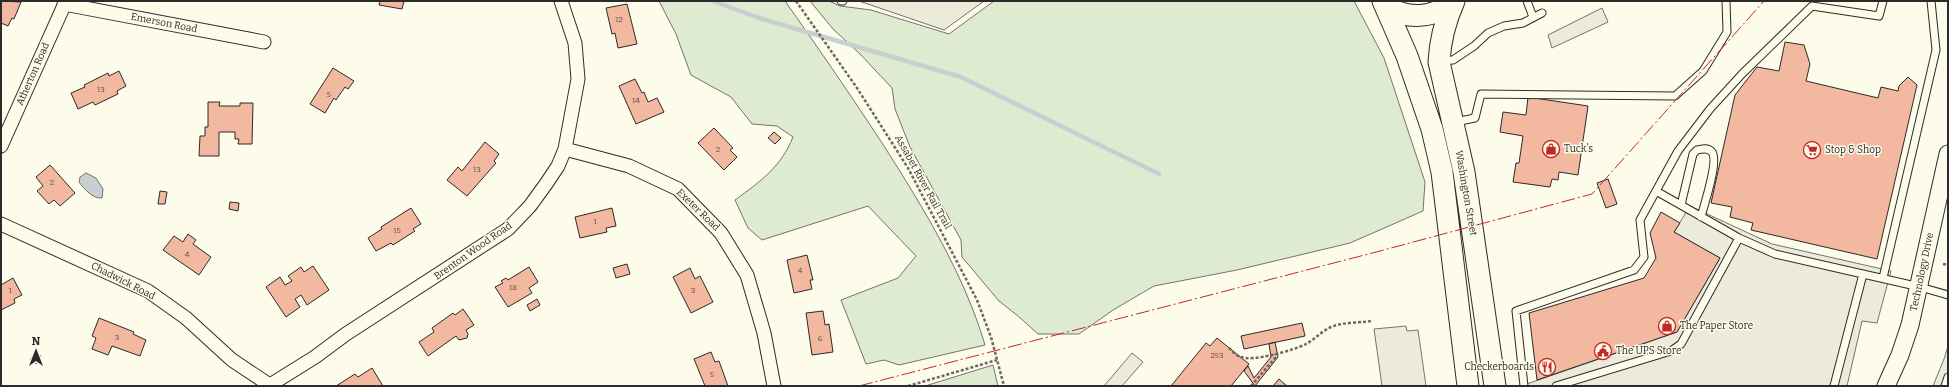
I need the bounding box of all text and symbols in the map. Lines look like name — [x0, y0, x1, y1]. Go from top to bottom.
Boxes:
street label: Emerson Road — [130, 11, 198, 35]
house number: 12 — [615, 15, 623, 24]
street label: Atherton Road — [14, 41, 52, 107]
house number: 13 — [97, 85, 105, 94]
house number: 5 — [327, 90, 331, 99]
house number: 14 — [632, 96, 640, 105]
street label: Assabet River Rail Trail — [892, 133, 954, 231]
shop icon: Tuck's — [1541, 139, 1561, 159]
supermarket icon: Stop & Shop — [1802, 140, 1822, 160]
place label: Tuck's — [1564, 143, 1593, 155]
place label: Stop & Shop — [1825, 144, 1881, 156]
house number: 2 — [716, 145, 720, 154]
street label: Washington Street — [1453, 149, 1479, 237]
house number: 13 — [473, 165, 481, 174]
house number: 2 — [50, 178, 54, 187]
street label: Exeter Road — [674, 186, 722, 234]
house number: 1 — [593, 217, 597, 226]
street label: Brenton Wood Road — [432, 220, 514, 282]
house number: 15 — [393, 226, 401, 235]
street label: Technology Drive — [1908, 232, 1936, 312]
house number: 4 — [185, 250, 190, 259]
street label: Chadwick Road — [89, 260, 157, 302]
house number: 4 — [798, 266, 803, 275]
house number: 18 — [509, 283, 517, 292]
house number: 1 — [8, 286, 12, 295]
house number: 3 — [691, 286, 696, 295]
shop icon: The Paper Store — [1657, 316, 1677, 336]
place label: The Paper Store — [1680, 320, 1753, 332]
north arrow — [16, 331, 56, 371]
house number: 3 — [115, 333, 120, 342]
house number: 6 — [818, 334, 823, 343]
text: N — [32, 335, 41, 348]
public building icon: The UPS Store — [1593, 341, 1613, 361]
place label: The UPS Store — [1616, 345, 1681, 357]
house number: 253 — [1211, 351, 1224, 360]
restaurant icon: Checkerboards — [1537, 357, 1557, 377]
place label: Checkerboards — [1464, 361, 1534, 373]
house number: 5 — [710, 370, 714, 379]

